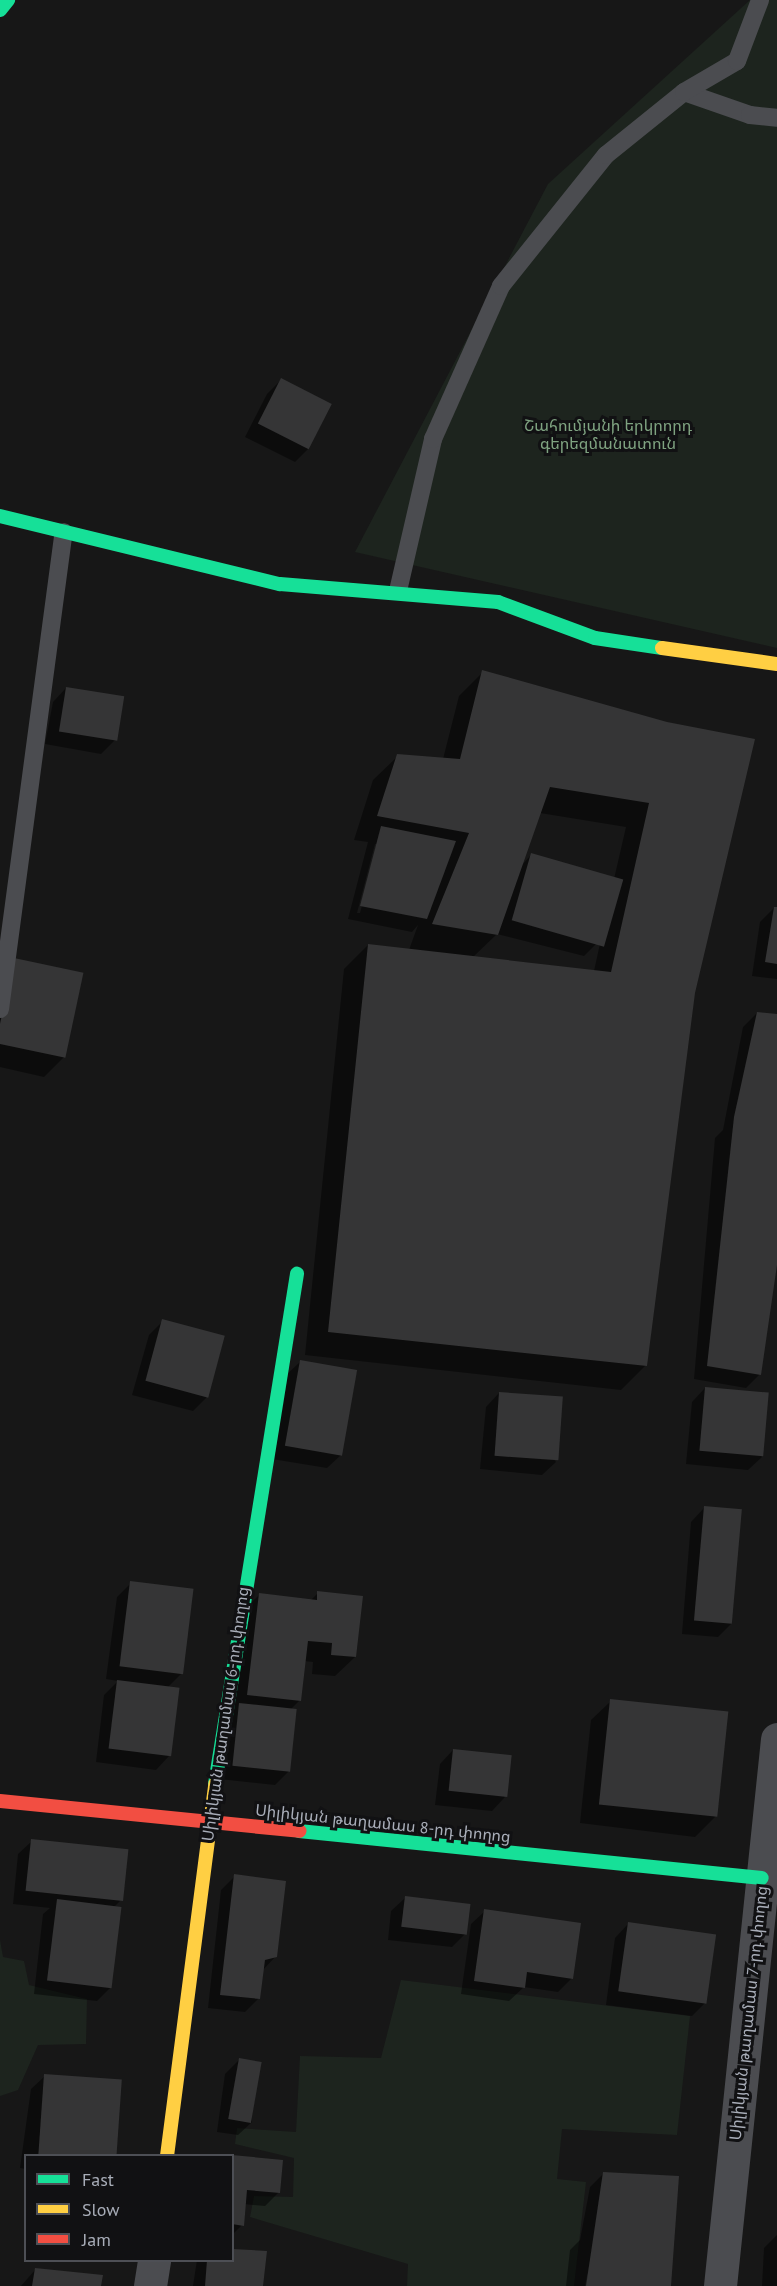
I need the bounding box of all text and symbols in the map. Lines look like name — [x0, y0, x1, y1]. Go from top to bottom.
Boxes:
park label: Շահումյանի երկրորդ գերեզմանատուն — [524, 415, 692, 453]
street label: Սիլիկյան թաղամաս 6-րդ փողոց — [198, 1585, 252, 1843]
street label: Սիլիկյան թաղամաս 8-րդ փողոց — [254, 1800, 512, 1846]
street label: Սիլիկյան թաղամաս 7-րդ փողոց — [725, 1885, 771, 2141]
legend — [24, 2154, 234, 2262]
text: Fast — [82, 2168, 114, 2191]
text: Slow — [82, 2198, 120, 2221]
text: Jam — [82, 2228, 111, 2251]

